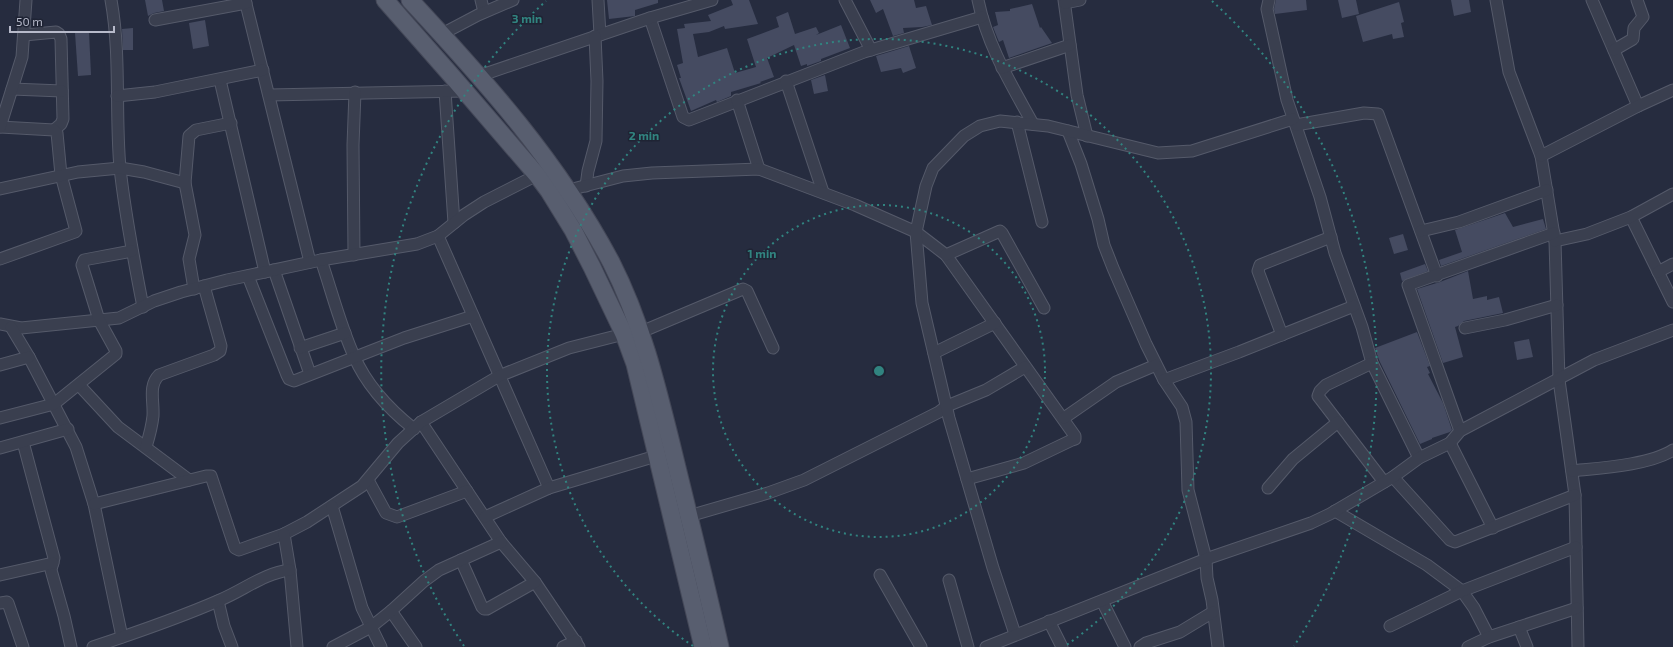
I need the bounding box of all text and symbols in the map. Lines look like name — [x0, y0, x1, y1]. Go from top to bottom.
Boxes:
scale bar — [10, 8, 114, 34]
text: 3 min — [512, 11, 542, 25]
text: 50 m — [16, 14, 43, 28]
text: 2 min — [629, 128, 659, 142]
text: 1 min — [748, 246, 776, 260]
centre of rings — [872, 364, 886, 378]

